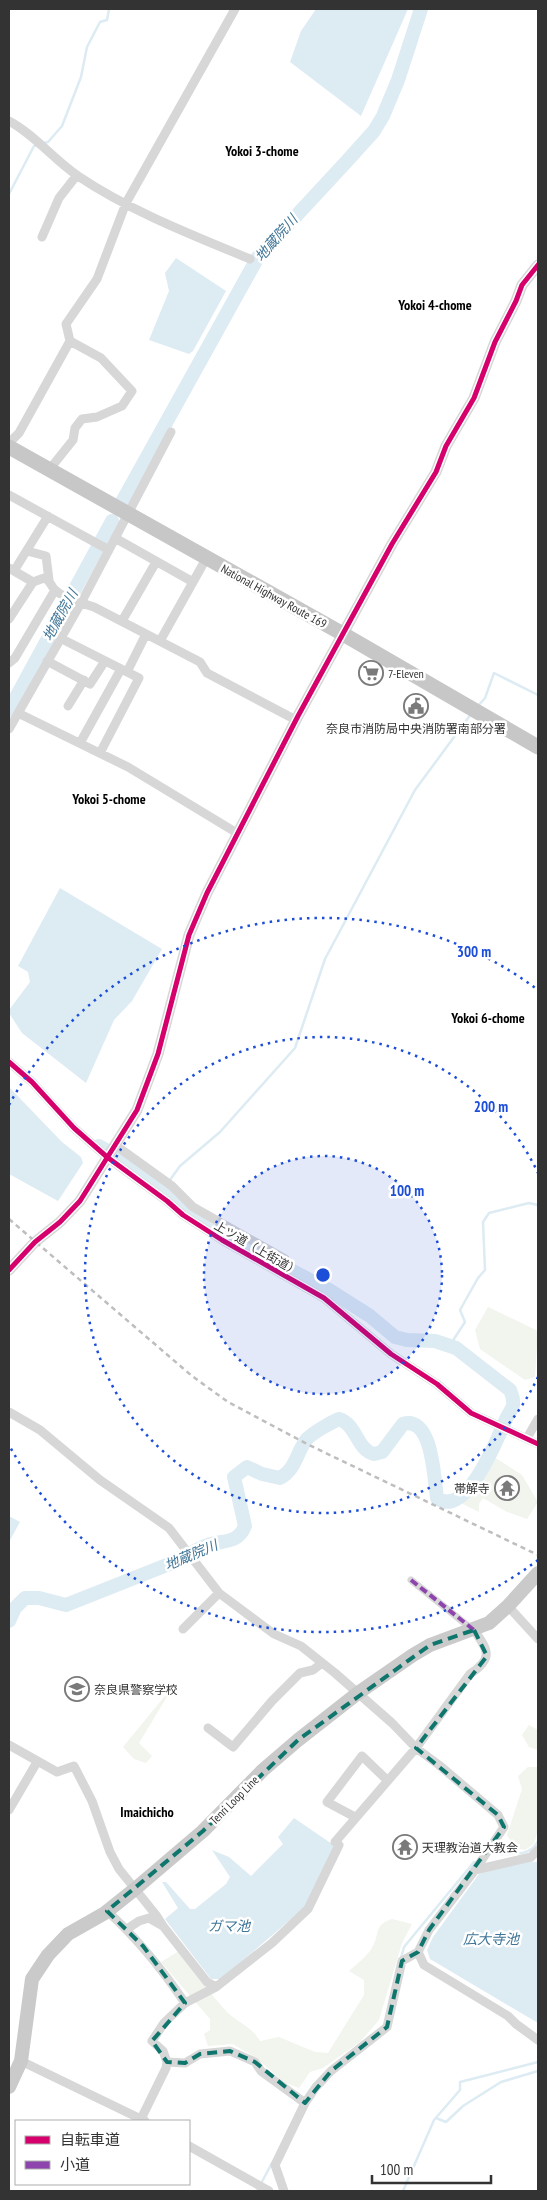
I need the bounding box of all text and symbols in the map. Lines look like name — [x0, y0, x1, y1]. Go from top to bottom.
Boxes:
district label: Yokoi 3-chome — [224, 142, 299, 160]
water label: 地蔵院川 — [251, 209, 302, 265]
district label: Yokoi 4-chome — [397, 296, 472, 314]
street label: National Highway Route 169 — [219, 561, 329, 631]
water label: 地蔵院川 — [39, 584, 82, 644]
supermarket icon: 7-Eleven — [358, 660, 384, 686]
place label: 7-Eleven — [388, 666, 424, 681]
public building icon: 奈良市消防局中央消防署南部分署 — [403, 693, 429, 719]
place label: 奈良市消防局中央消防署南部分署 — [326, 721, 506, 736]
district label: Yokoi 5-chome — [71, 790, 146, 808]
text: 300 m — [457, 942, 491, 961]
district label: Yokoi 6-chome — [450, 1009, 525, 1027]
text: 200 m — [474, 1097, 508, 1116]
text: 100 m — [390, 1181, 424, 1200]
street label: 上ツ道（上街道） — [212, 1218, 302, 1278]
centre of rings — [314, 1266, 332, 1284]
temple icon: 帯解寺 — [494, 1475, 520, 1501]
place label: 帯解寺 — [454, 1481, 490, 1496]
water label: 地蔵院川 — [162, 1535, 222, 1574]
school or university icon: 奈良県警察学校 — [64, 1676, 90, 1702]
place label: 奈良県警察学校 — [94, 1682, 178, 1697]
street label: Tenri Loop Line — [206, 1772, 262, 1828]
district label: Imaichicho — [120, 1803, 174, 1821]
temple icon: 天理教治道大教会 — [392, 1834, 418, 1860]
place label: 天理教治道大教会 — [422, 1840, 518, 1855]
water label: ガマ池 — [208, 1917, 252, 1935]
water label: 広大寺池 — [463, 1930, 521, 1948]
legend — [15, 2120, 190, 2185]
text: 自転車道 — [60, 2130, 120, 2149]
scale bar — [372, 2152, 491, 2184]
text: 小道 — [60, 2155, 90, 2174]
text: 100 m — [380, 2160, 413, 2179]

